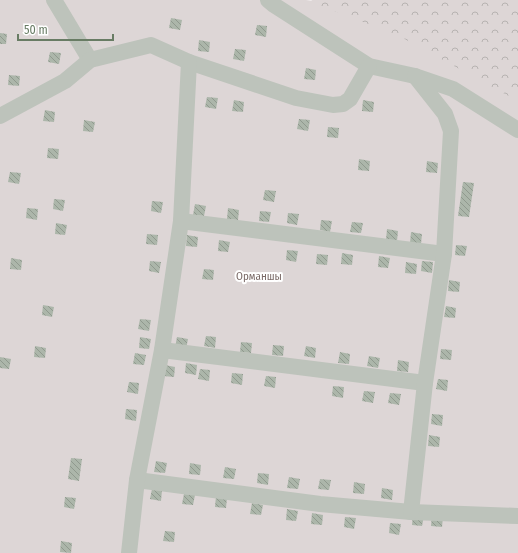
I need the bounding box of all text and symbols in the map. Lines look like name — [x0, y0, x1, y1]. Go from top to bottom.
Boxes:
scale bar — [18, 16, 113, 42]
text: 50 m — [24, 23, 48, 37]
park label: Орманшы — [236, 270, 282, 283]

